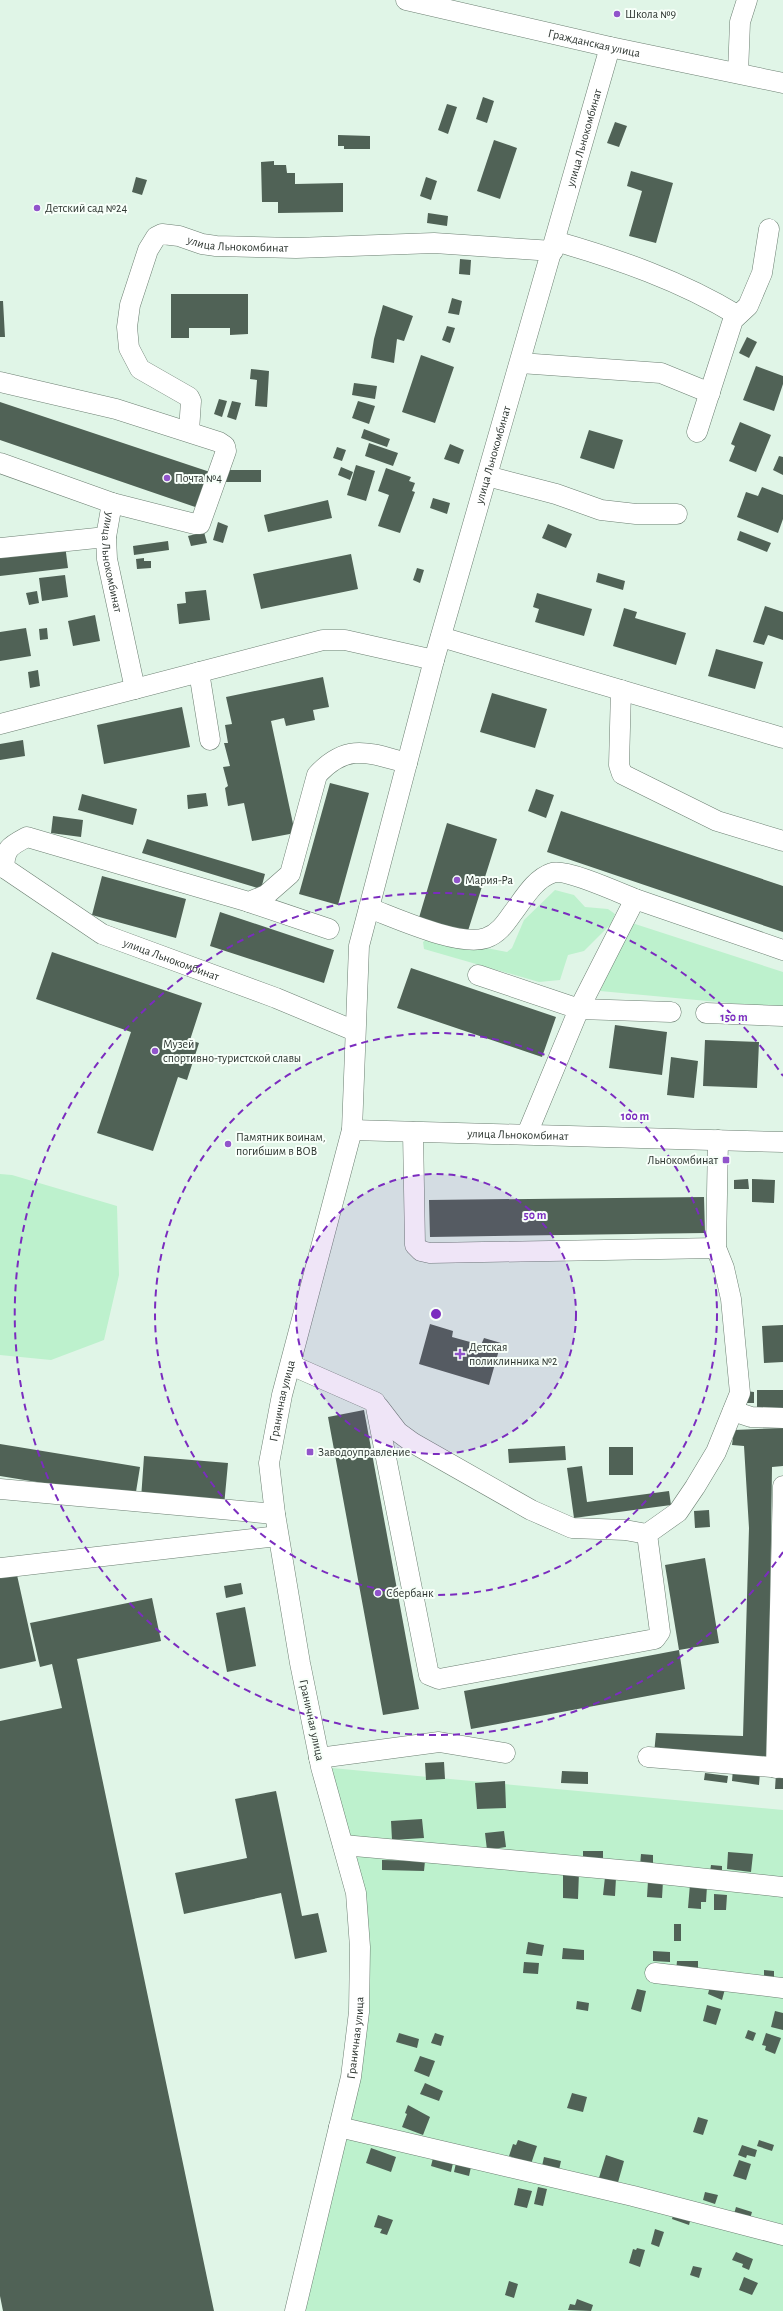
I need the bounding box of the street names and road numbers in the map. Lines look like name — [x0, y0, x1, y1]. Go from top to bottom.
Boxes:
street label: Гражданская улица — [547, 27, 642, 59]
street label: улица Льнокомбинат — [564, 87, 604, 189]
street label: улица Льнокомбинат — [185, 233, 289, 254]
street label: улица Льнокомбинат — [473, 404, 513, 507]
street label: улица Льнокомбинат — [100, 510, 124, 614]
street label: улица Льнокомбинат — [120, 936, 222, 983]
street label: улица Льнокомбинат — [466, 1127, 569, 1142]
street label: Граничная улица — [267, 1358, 297, 1443]
street label: Граничная улица — [297, 1678, 327, 1762]
street label: Граничная улица — [345, 1996, 365, 2080]

